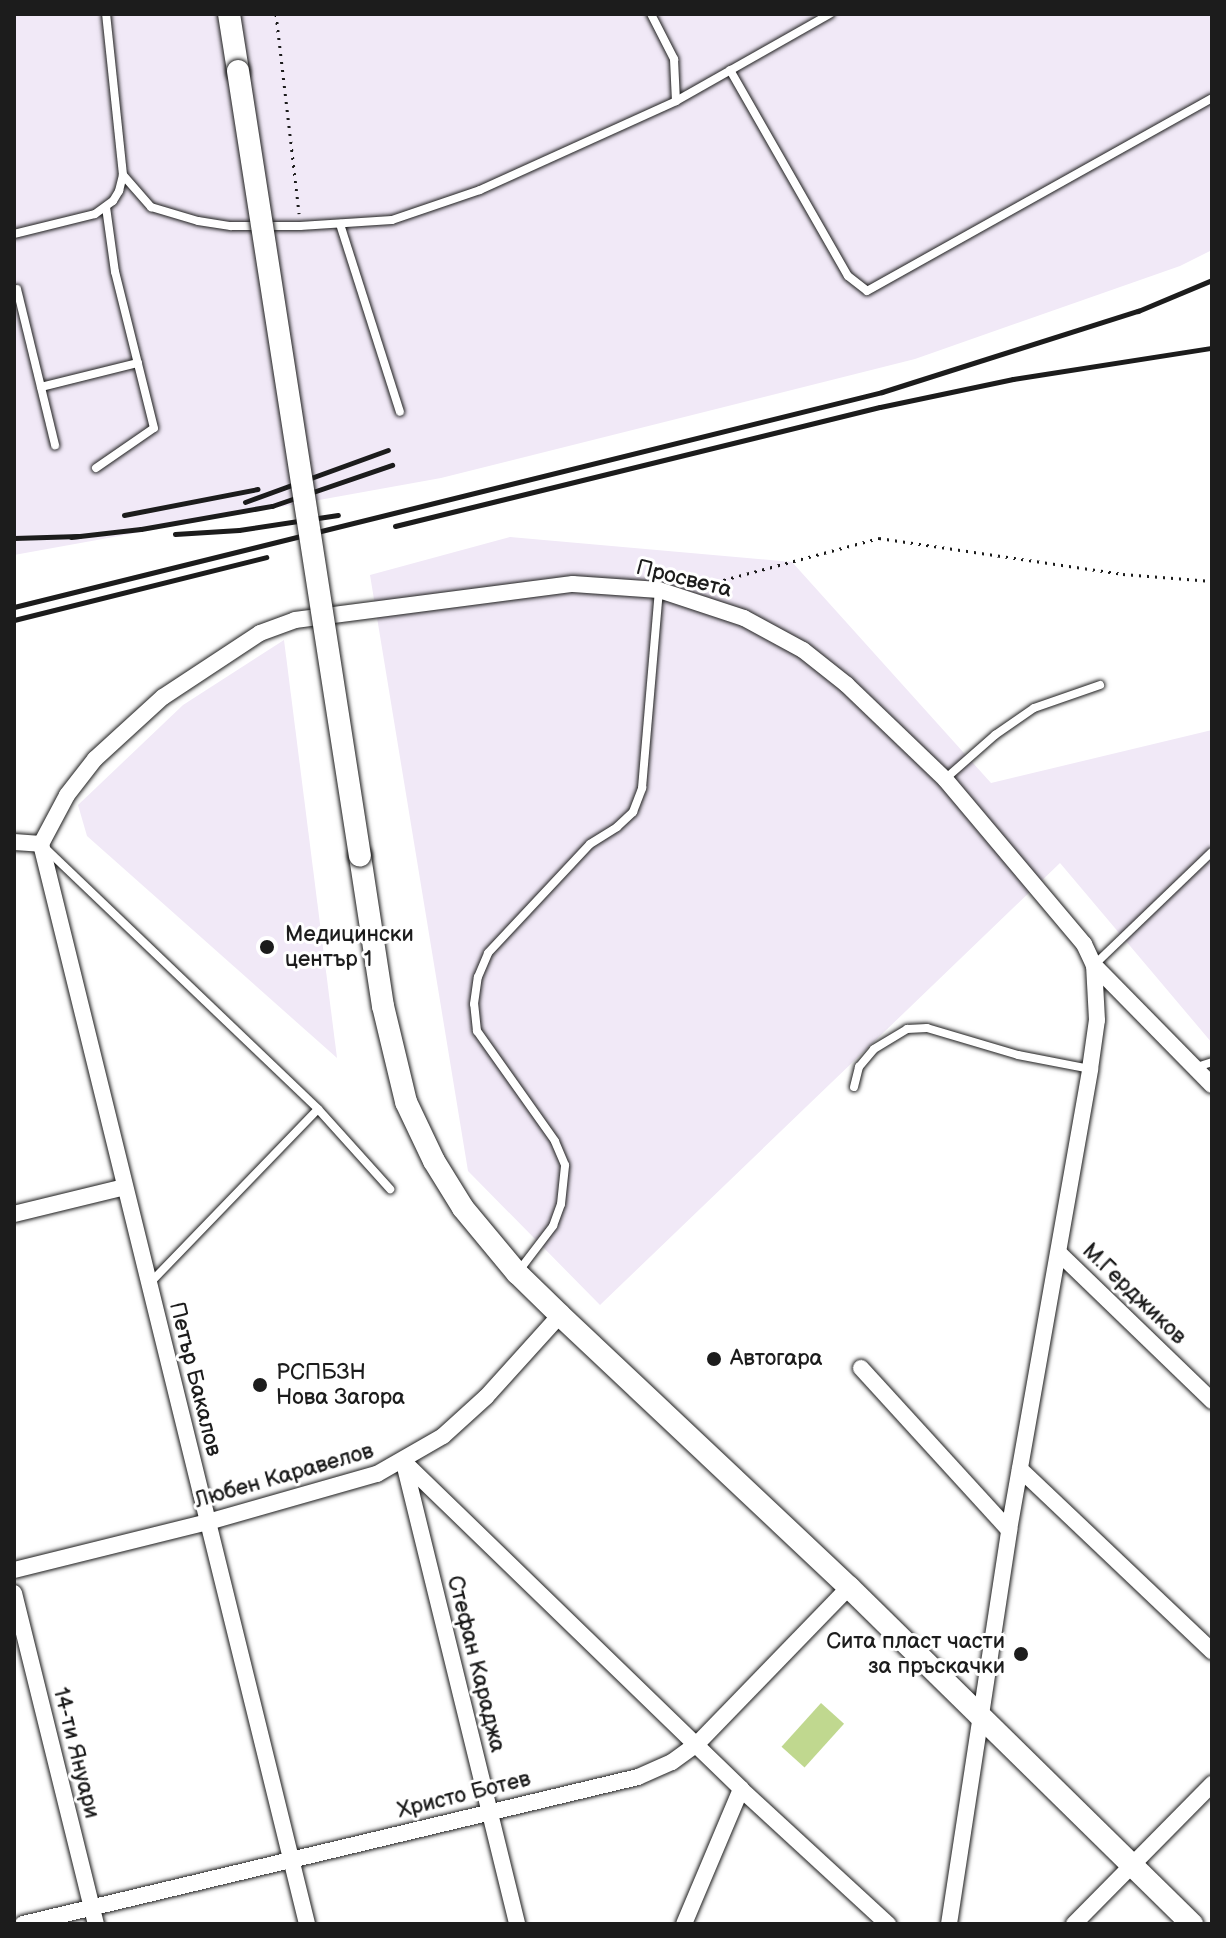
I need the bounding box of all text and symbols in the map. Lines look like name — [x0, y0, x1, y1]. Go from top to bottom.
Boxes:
street label: Просвета — [633, 554, 735, 604]
place label: Медицински център 1 — [285, 921, 414, 972]
marker: Медицински център 1 — [256, 936, 278, 958]
street label: М.Герджиков — [1077, 1238, 1191, 1350]
street label: Петър Бакалов — [163, 1299, 227, 1459]
place label: Автогара — [730, 1346, 823, 1372]
marker: Автогара — [705, 1350, 723, 1368]
place label: РСПБЗН Нова Загора — [276, 1359, 405, 1410]
marker: РСПБЗН Нова Загора — [251, 1376, 269, 1394]
street label: Любен Каравелов — [191, 1438, 377, 1514]
street label: Стефан Караджа — [441, 1573, 511, 1755]
place label: Сита пласт части за пръскачки — [826, 1628, 1005, 1680]
marker: Сита пласт части за пръскачки — [1012, 1645, 1030, 1663]
street label: 14-ти Януари — [47, 1685, 105, 1821]
street label: Христо Ботев — [395, 1766, 533, 1824]

